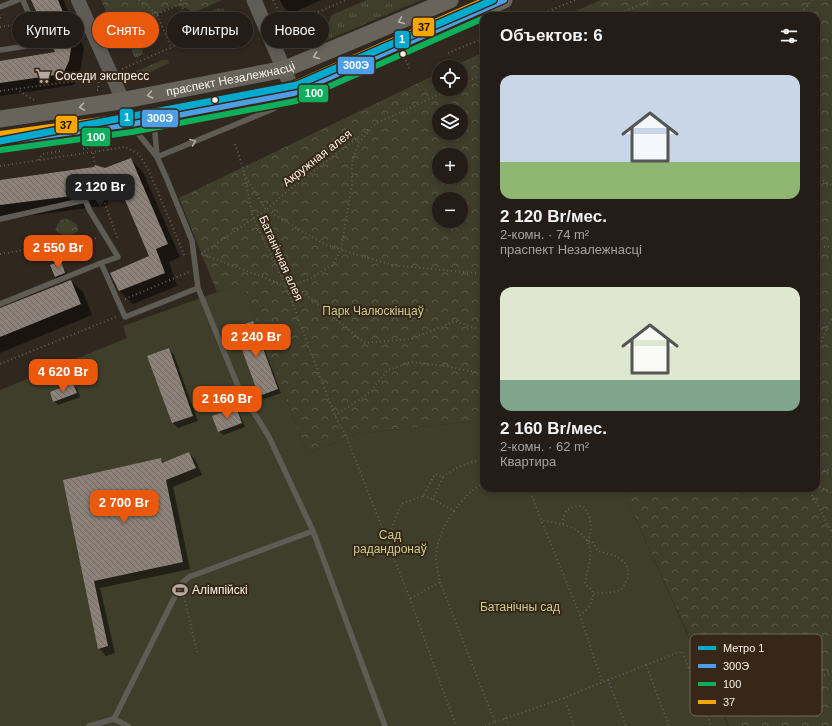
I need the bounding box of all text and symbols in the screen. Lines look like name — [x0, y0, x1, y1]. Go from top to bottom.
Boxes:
chip: Купить — [12, 12, 84, 48]
chip: Снять — [92, 12, 159, 48]
chip: Фильтры — [167, 12, 253, 48]
chip: Новое — [261, 12, 329, 48]
one-way arrow — [397, 16, 404, 24]
line badge: 37 — [412, 17, 435, 37]
text: 37 — [418, 21, 430, 33]
icon: filters — [778, 25, 800, 47]
text: Объектов: 6 — [500, 26, 603, 45]
line badge: 1 — [394, 30, 410, 49]
text: 1 — [399, 33, 405, 45]
unlabelled marker — [398, 49, 408, 59]
one-way arrow — [313, 51, 321, 59]
line badge: 300Э — [337, 56, 375, 75]
street label: праспект Незалежнасці — [165, 59, 297, 99]
text: 300Э — [343, 59, 369, 71]
map controls — [432, 60, 468, 228]
button: locate — [432, 60, 468, 96]
supermarket icon: Соседи экспресс — [34, 67, 52, 85]
place label: Соседи экспресс — [55, 69, 149, 83]
line badge: 100 — [298, 84, 329, 103]
text: 100 — [305, 87, 323, 99]
one-way arrow — [147, 91, 153, 99]
unlabelled marker — [210, 95, 220, 105]
icon: home — [614, 101, 686, 173]
one-way arrow — [78, 102, 85, 111]
button: layers — [432, 104, 468, 140]
line badge: 1 — [119, 108, 134, 127]
line badge: 300Э — [141, 109, 179, 128]
text: 1 — [124, 111, 130, 123]
text: 300Э — [147, 112, 173, 124]
line badge: 37 — [55, 115, 78, 134]
text: 37 — [60, 119, 72, 131]
line badge: 100 — [81, 127, 111, 147]
street label: Акружная алея — [280, 127, 354, 189]
text: 100 — [87, 131, 105, 143]
one-way arrow — [189, 138, 196, 146]
button: + — [432, 148, 468, 184]
pin: 2 120 Br — [59, 174, 141, 208]
text: 2 120 Br — [75, 179, 125, 194]
button: − — [432, 192, 468, 228]
text: 2 120 Br/мес. — [500, 207, 607, 226]
street label: Батанічная алея — [256, 213, 306, 303]
text: 2-комн. · 74 m² — [500, 227, 589, 242]
pin: 2 550 Br — [17, 235, 99, 269]
text: 2 550 Br — [33, 240, 83, 255]
text: праспект Незалежнасці — [500, 242, 642, 257]
park label: Парк Чалюскінцаў — [322, 304, 424, 318]
icon: home — [614, 313, 686, 385]
pin: 2 240 Br — [215, 324, 297, 358]
text: 2 240 Br — [231, 329, 281, 344]
pin: 4 620 Br — [22, 359, 104, 393]
text: 4 620 Br — [38, 364, 88, 379]
pin: 2 160 Br — [186, 386, 268, 420]
text: 2 160 Br — [202, 391, 252, 406]
text: 2 160 Br/мес. — [500, 419, 607, 438]
text: 2-комн. · 62 m² — [500, 439, 589, 454]
text: Квартира — [500, 454, 556, 469]
pin: 2 700 Br — [83, 490, 165, 524]
text: 2 700 Br — [99, 495, 149, 510]
park label: Сад радандронаў — [353, 528, 427, 556]
sports icon: Алімпійскі — [171, 581, 189, 599]
place label: Алімпійскі — [192, 583, 248, 597]
park label: Батанічны сад — [480, 600, 560, 614]
legend — [690, 634, 822, 716]
text: Метро 1 — [723, 642, 765, 654]
text: 300Э — [723, 660, 749, 672]
text: 100 — [723, 678, 741, 690]
text: 37 — [723, 696, 735, 708]

